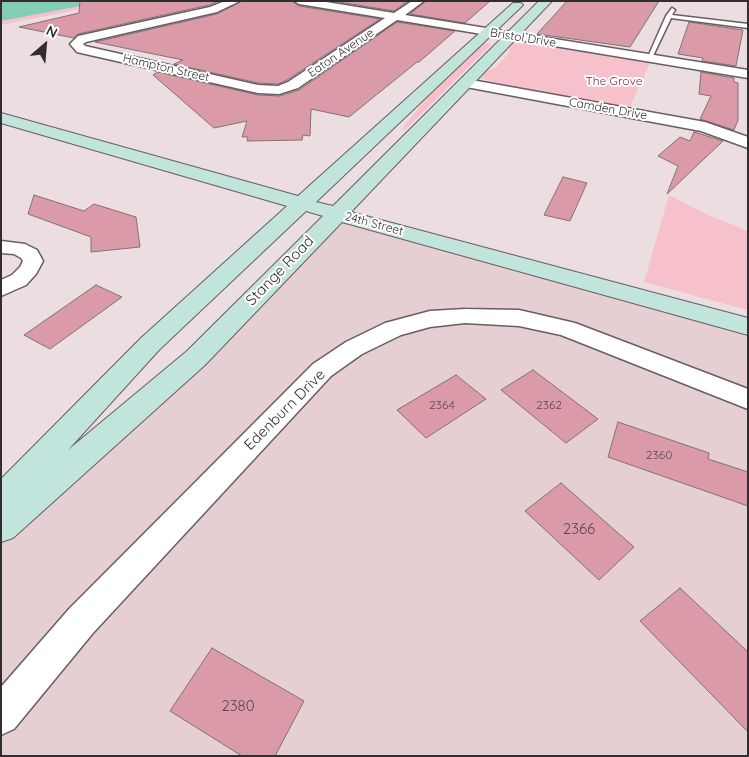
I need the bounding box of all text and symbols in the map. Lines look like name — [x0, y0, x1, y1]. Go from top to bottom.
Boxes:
north arrow — [20, 20, 70, 70]
text: N — [43, 21, 60, 42]
street label: Eaton Avenue — [305, 26, 377, 80]
street label: Bristol Drive — [489, 26, 557, 50]
street label: Hampton Street — [121, 51, 211, 85]
park label: The Grove — [585, 74, 643, 88]
street label: Camden Drive — [568, 95, 648, 123]
street label: 24th Street — [343, 209, 405, 239]
street label: Stange Road — [242, 232, 318, 310]
street label: Edenburn Drive — [241, 366, 329, 454]
house number: 2364 — [429, 398, 455, 412]
house number: 2362 — [536, 398, 562, 412]
house number: 2360 — [646, 448, 672, 462]
house number: 2366 — [563, 520, 595, 538]
house number: 2380 — [221, 697, 255, 715]

